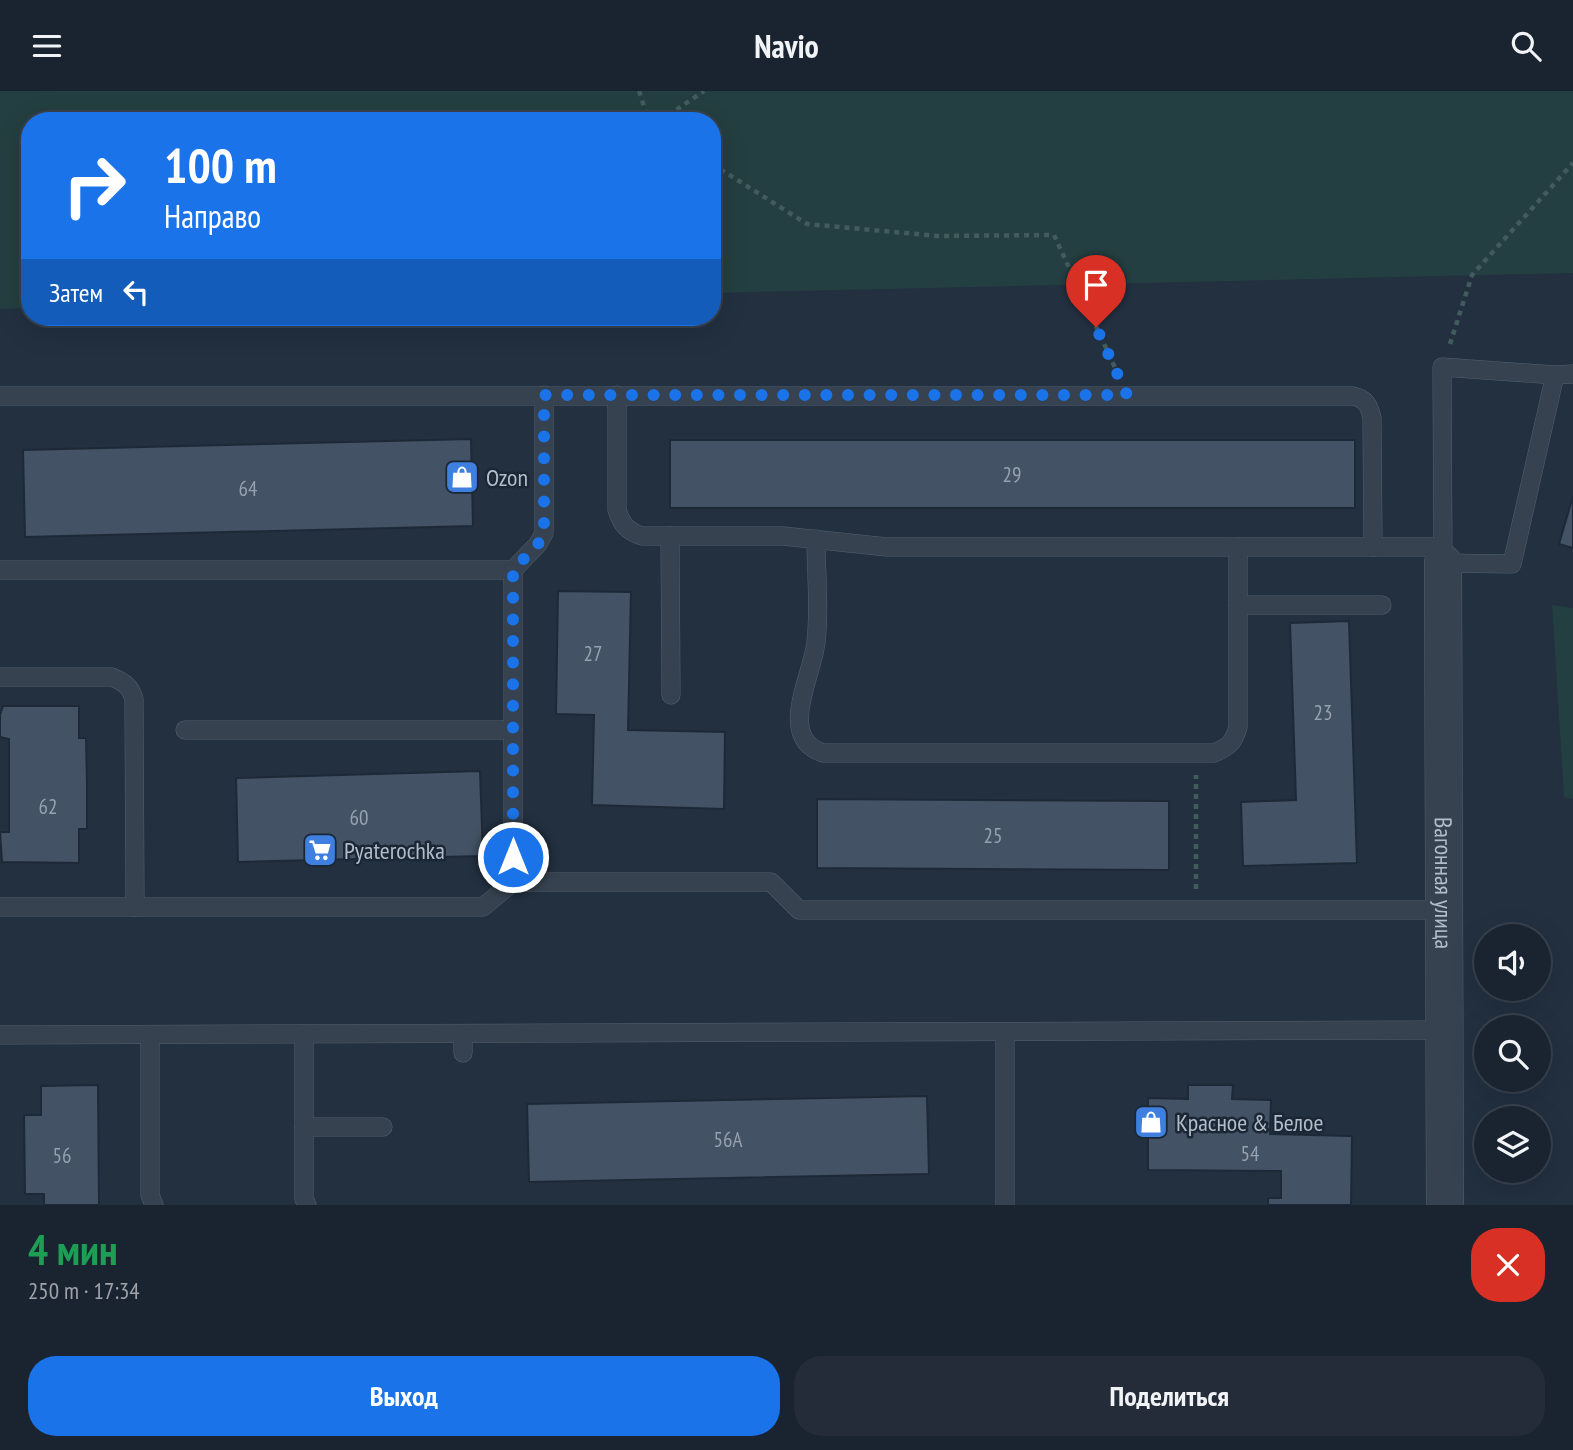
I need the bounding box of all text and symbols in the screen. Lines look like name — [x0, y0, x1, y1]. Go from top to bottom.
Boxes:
text: Navio — [754, 25, 819, 67]
icon: menu — [28, 27, 66, 65]
icon: search — [1507, 27, 1545, 65]
text: 100 m — [164, 133, 277, 197]
icon: right — [49, 140, 140, 231]
text: Направо — [164, 195, 261, 237]
pin — [1066, 255, 1126, 327]
icon: arrive — [1077, 266, 1115, 304]
icon: left — [117, 273, 155, 311]
text: Затем — [49, 276, 103, 309]
shop icon: Ozon — [443, 458, 481, 496]
house number: 29 — [1003, 461, 1021, 488]
place label: Ozon — [486, 462, 528, 493]
house number: 64 — [239, 475, 258, 502]
house number: 27 — [584, 640, 602, 667]
house number: 23 — [1314, 699, 1332, 726]
house number: 62 — [39, 793, 57, 820]
house number: 60 — [350, 804, 368, 831]
street label: Вагонная улица — [1428, 817, 1460, 949]
position arrow — [476, 820, 550, 894]
house number: 25 — [984, 822, 1002, 849]
supermarket icon: Pyaterochka — [301, 831, 339, 869]
place label: Pyaterochka — [344, 835, 445, 866]
map controls — [1474, 924, 1551, 1183]
button: sound — [1474, 924, 1551, 1001]
button: search — [1474, 1015, 1551, 1092]
shop icon: Красное & Белое — [1132, 1103, 1170, 1141]
button: layers — [1474, 1106, 1551, 1183]
place label: Красное & Белое — [1176, 1107, 1323, 1138]
house number: 56А — [714, 1126, 742, 1153]
house number: 54 — [1241, 1140, 1260, 1167]
house number: 56 — [53, 1142, 71, 1169]
text: 4 мин — [28, 1222, 118, 1277]
button: close — [1471, 1228, 1545, 1302]
text: 250 m · 17:34 — [28, 1276, 140, 1305]
button: Выход — [28, 1356, 780, 1436]
button: Поделиться — [794, 1356, 1545, 1436]

